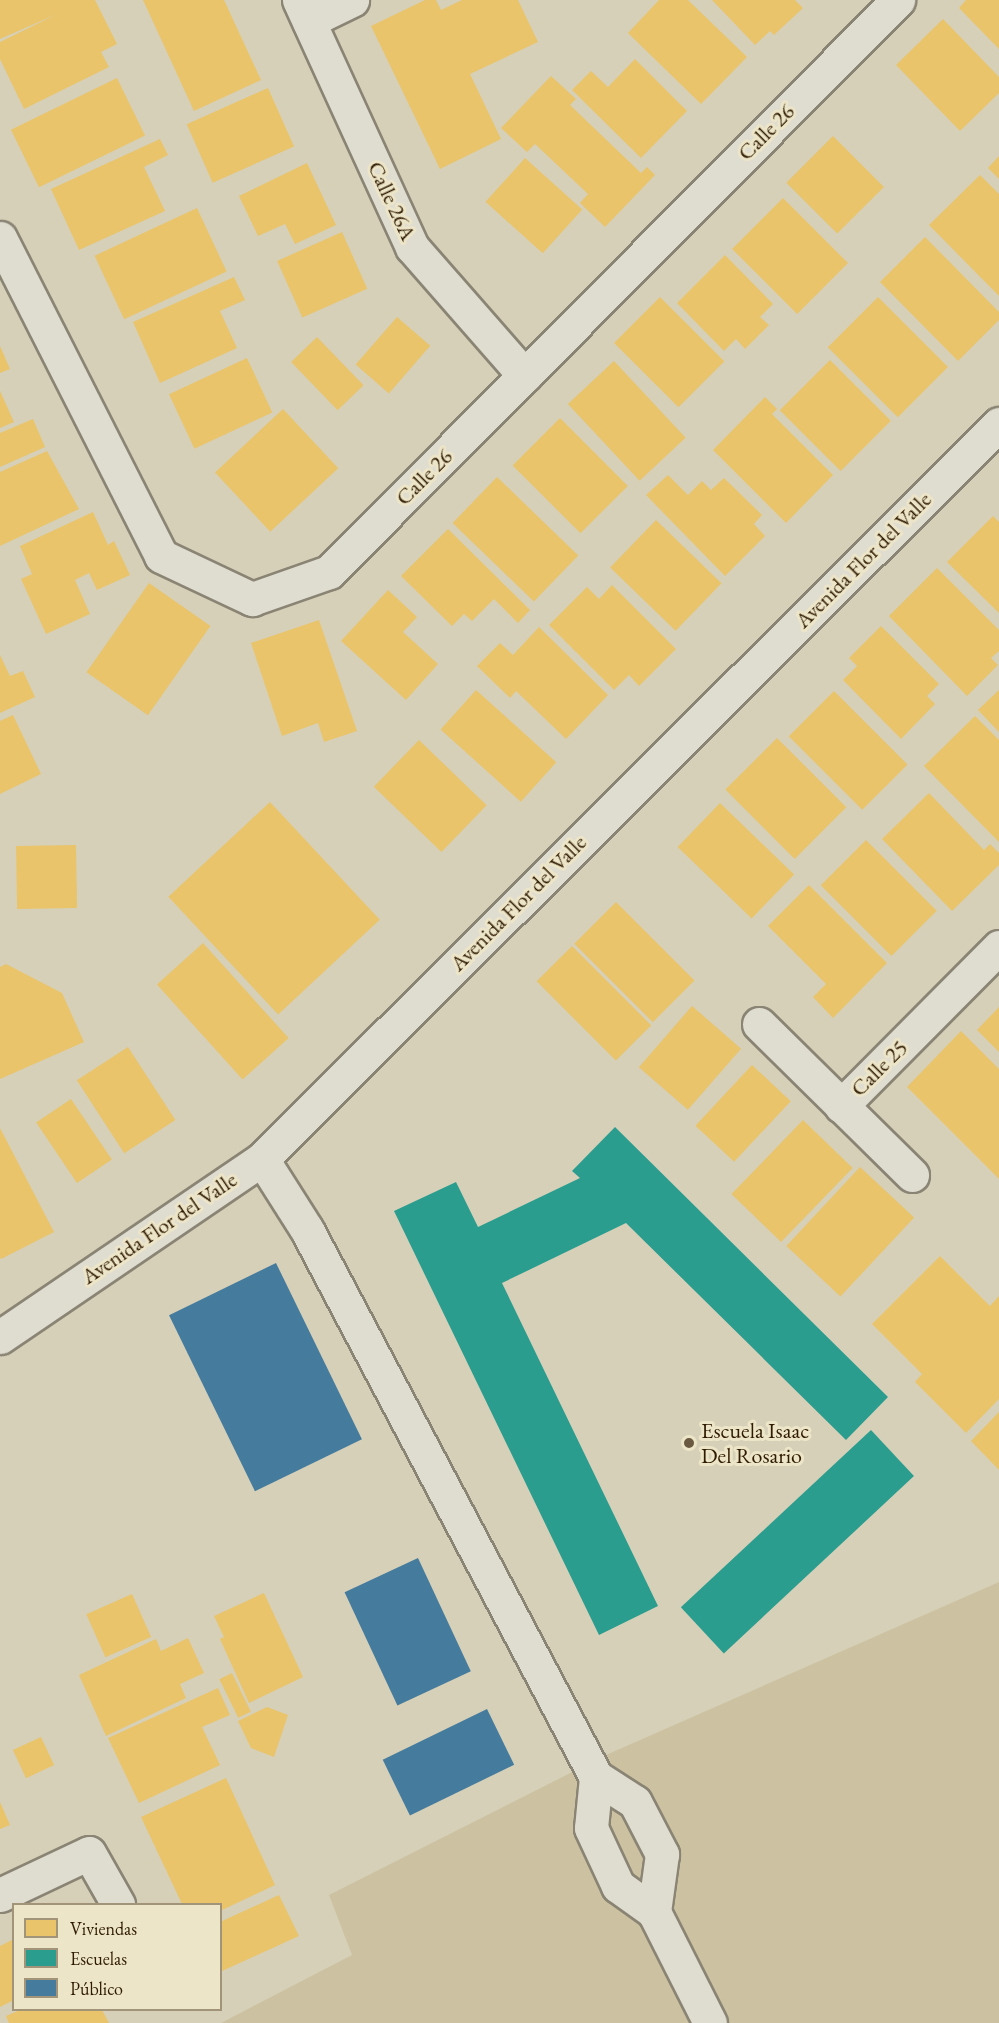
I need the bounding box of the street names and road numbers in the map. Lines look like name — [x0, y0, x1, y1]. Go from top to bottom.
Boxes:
street label: Calle 26 — [732, 98, 800, 166]
street label: Calle 26A — [362, 157, 422, 245]
street label: Calle 26 — [390, 443, 458, 511]
street label: Avenida Flor del Valle — [789, 486, 937, 634]
street label: Avenida Flor del Valle — [444, 829, 592, 977]
street label: Calle 25 — [845, 1034, 913, 1102]
street label: Avenida Flor del Valle — [76, 1166, 242, 1290]

